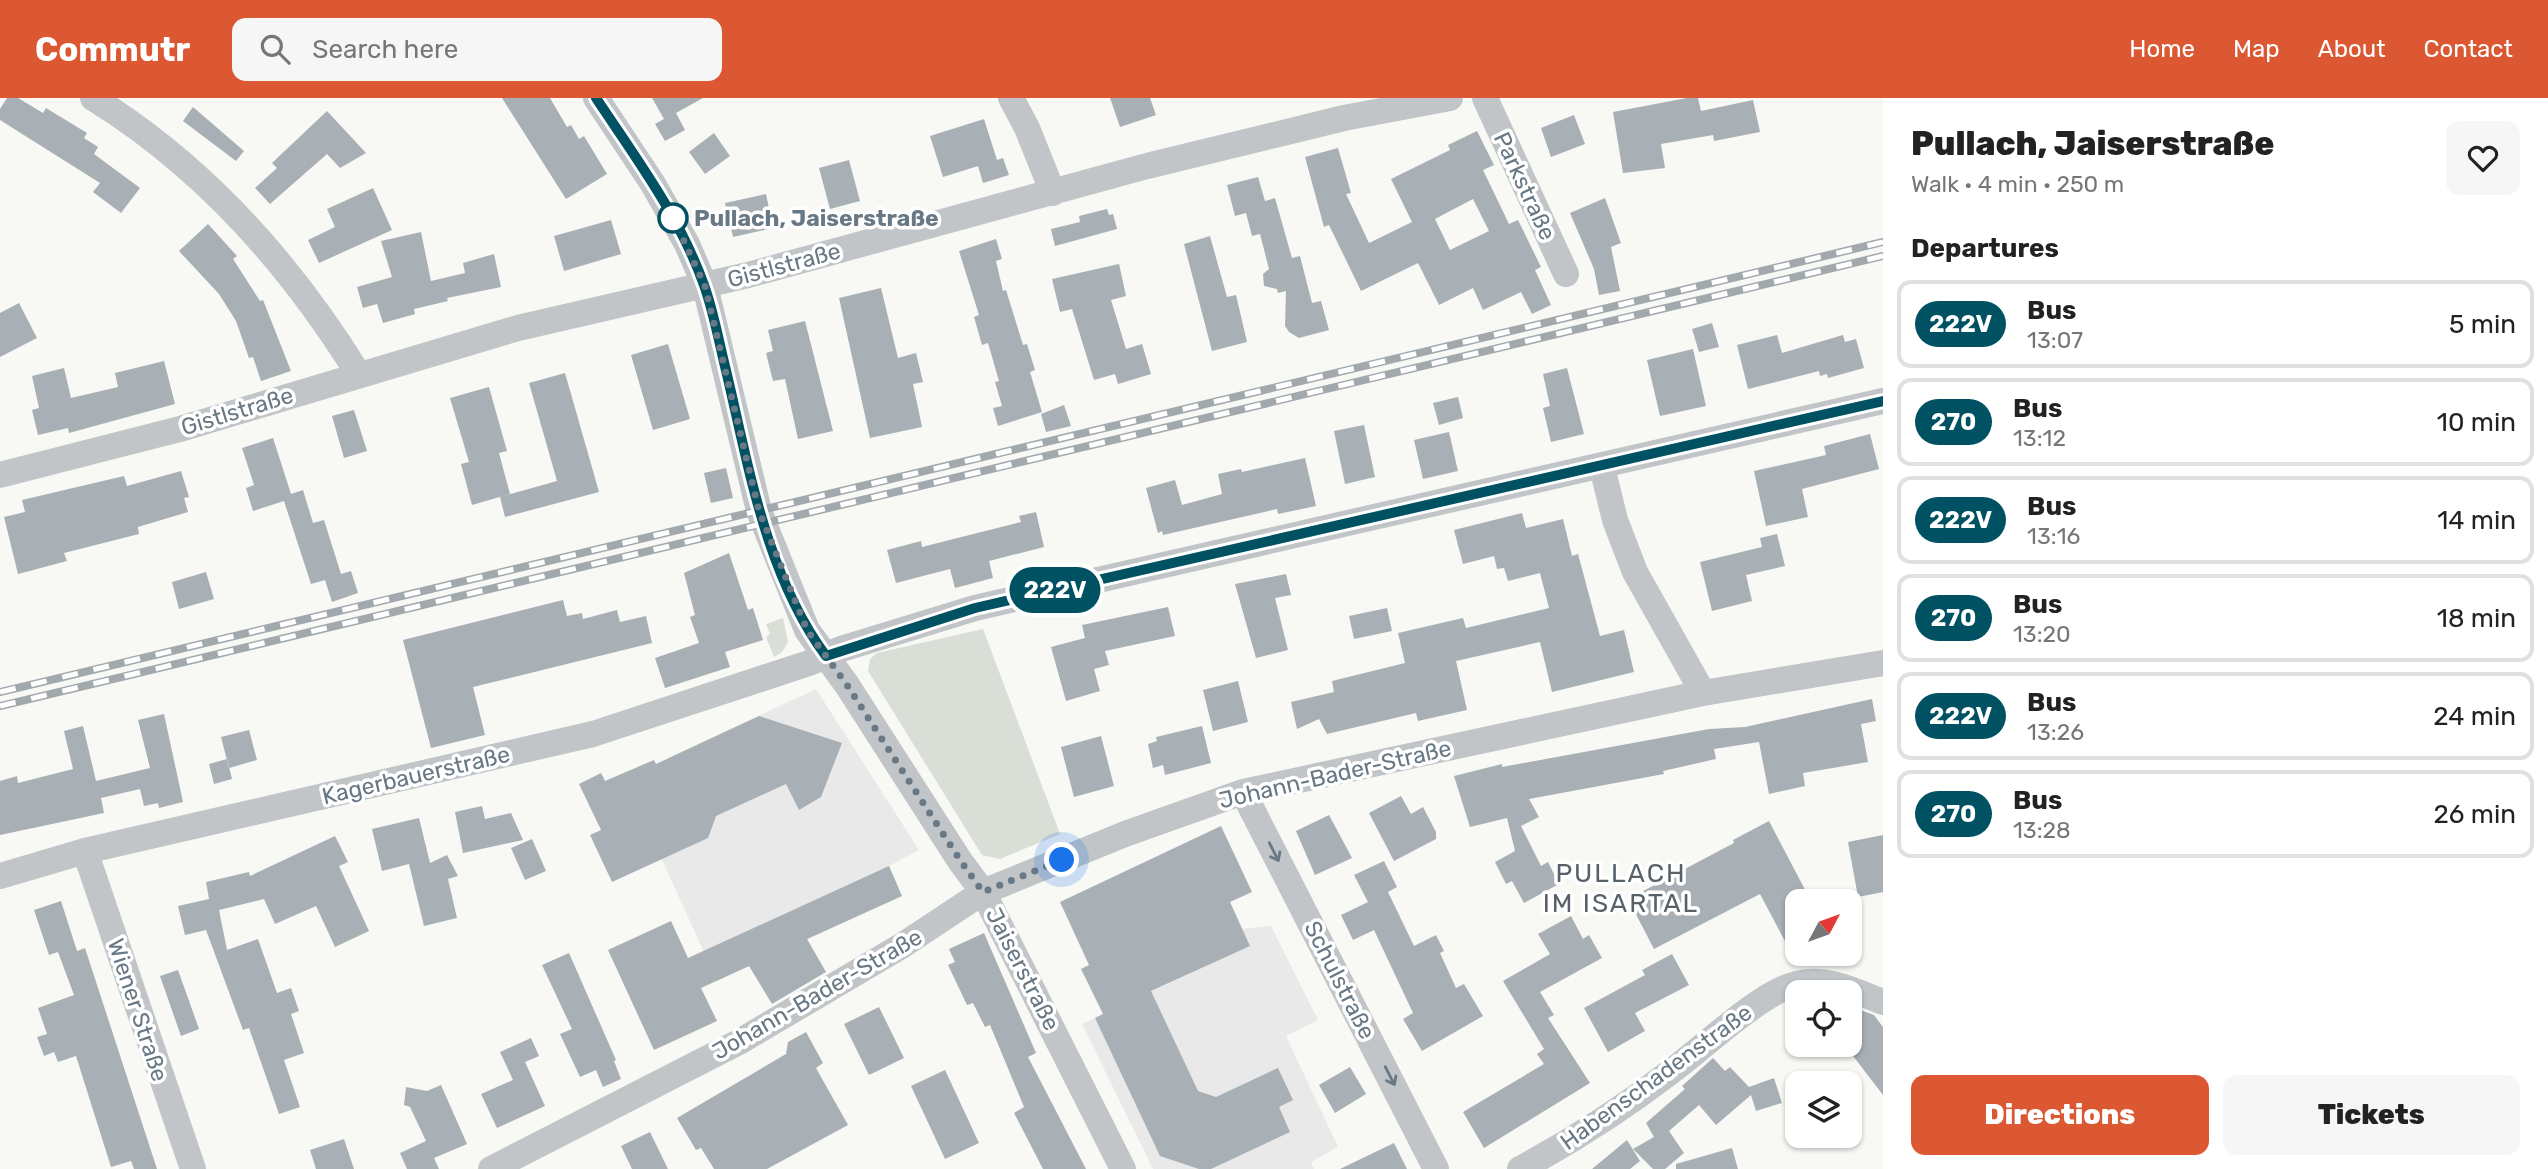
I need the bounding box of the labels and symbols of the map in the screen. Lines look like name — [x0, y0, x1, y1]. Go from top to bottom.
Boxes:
street label: Parkstraße — [1488, 128, 1562, 244]
marker: Pullach, Jaiserstraße — [658, 203, 688, 233]
place label: Pullach, Jaiserstraße — [694, 204, 939, 232]
street label: Gistlstraße — [724, 236, 844, 294]
street label: Gistlstraße — [177, 381, 297, 441]
line badge: 222V — [1006, 567, 1104, 613]
street label: Johann-Bader-Straße — [1216, 734, 1454, 814]
street label: Kagerbauerstraße — [319, 740, 513, 810]
your location — [1044, 842, 1079, 877]
one-way arrow — [1268, 842, 1282, 862]
district label: PULLACH IM ISARTAL — [1543, 858, 1699, 919]
north arrow — [1785, 889, 1862, 966]
street label: Jaiserstraße — [980, 903, 1066, 1035]
street label: Schulstraße — [1298, 916, 1382, 1044]
street label: Johann-Bader-Straße — [707, 923, 927, 1065]
street label: Wiener Straße — [102, 935, 174, 1085]
street label: Habenschadenstraße — [1555, 998, 1757, 1156]
one-way arrow — [1384, 1065, 1397, 1086]

